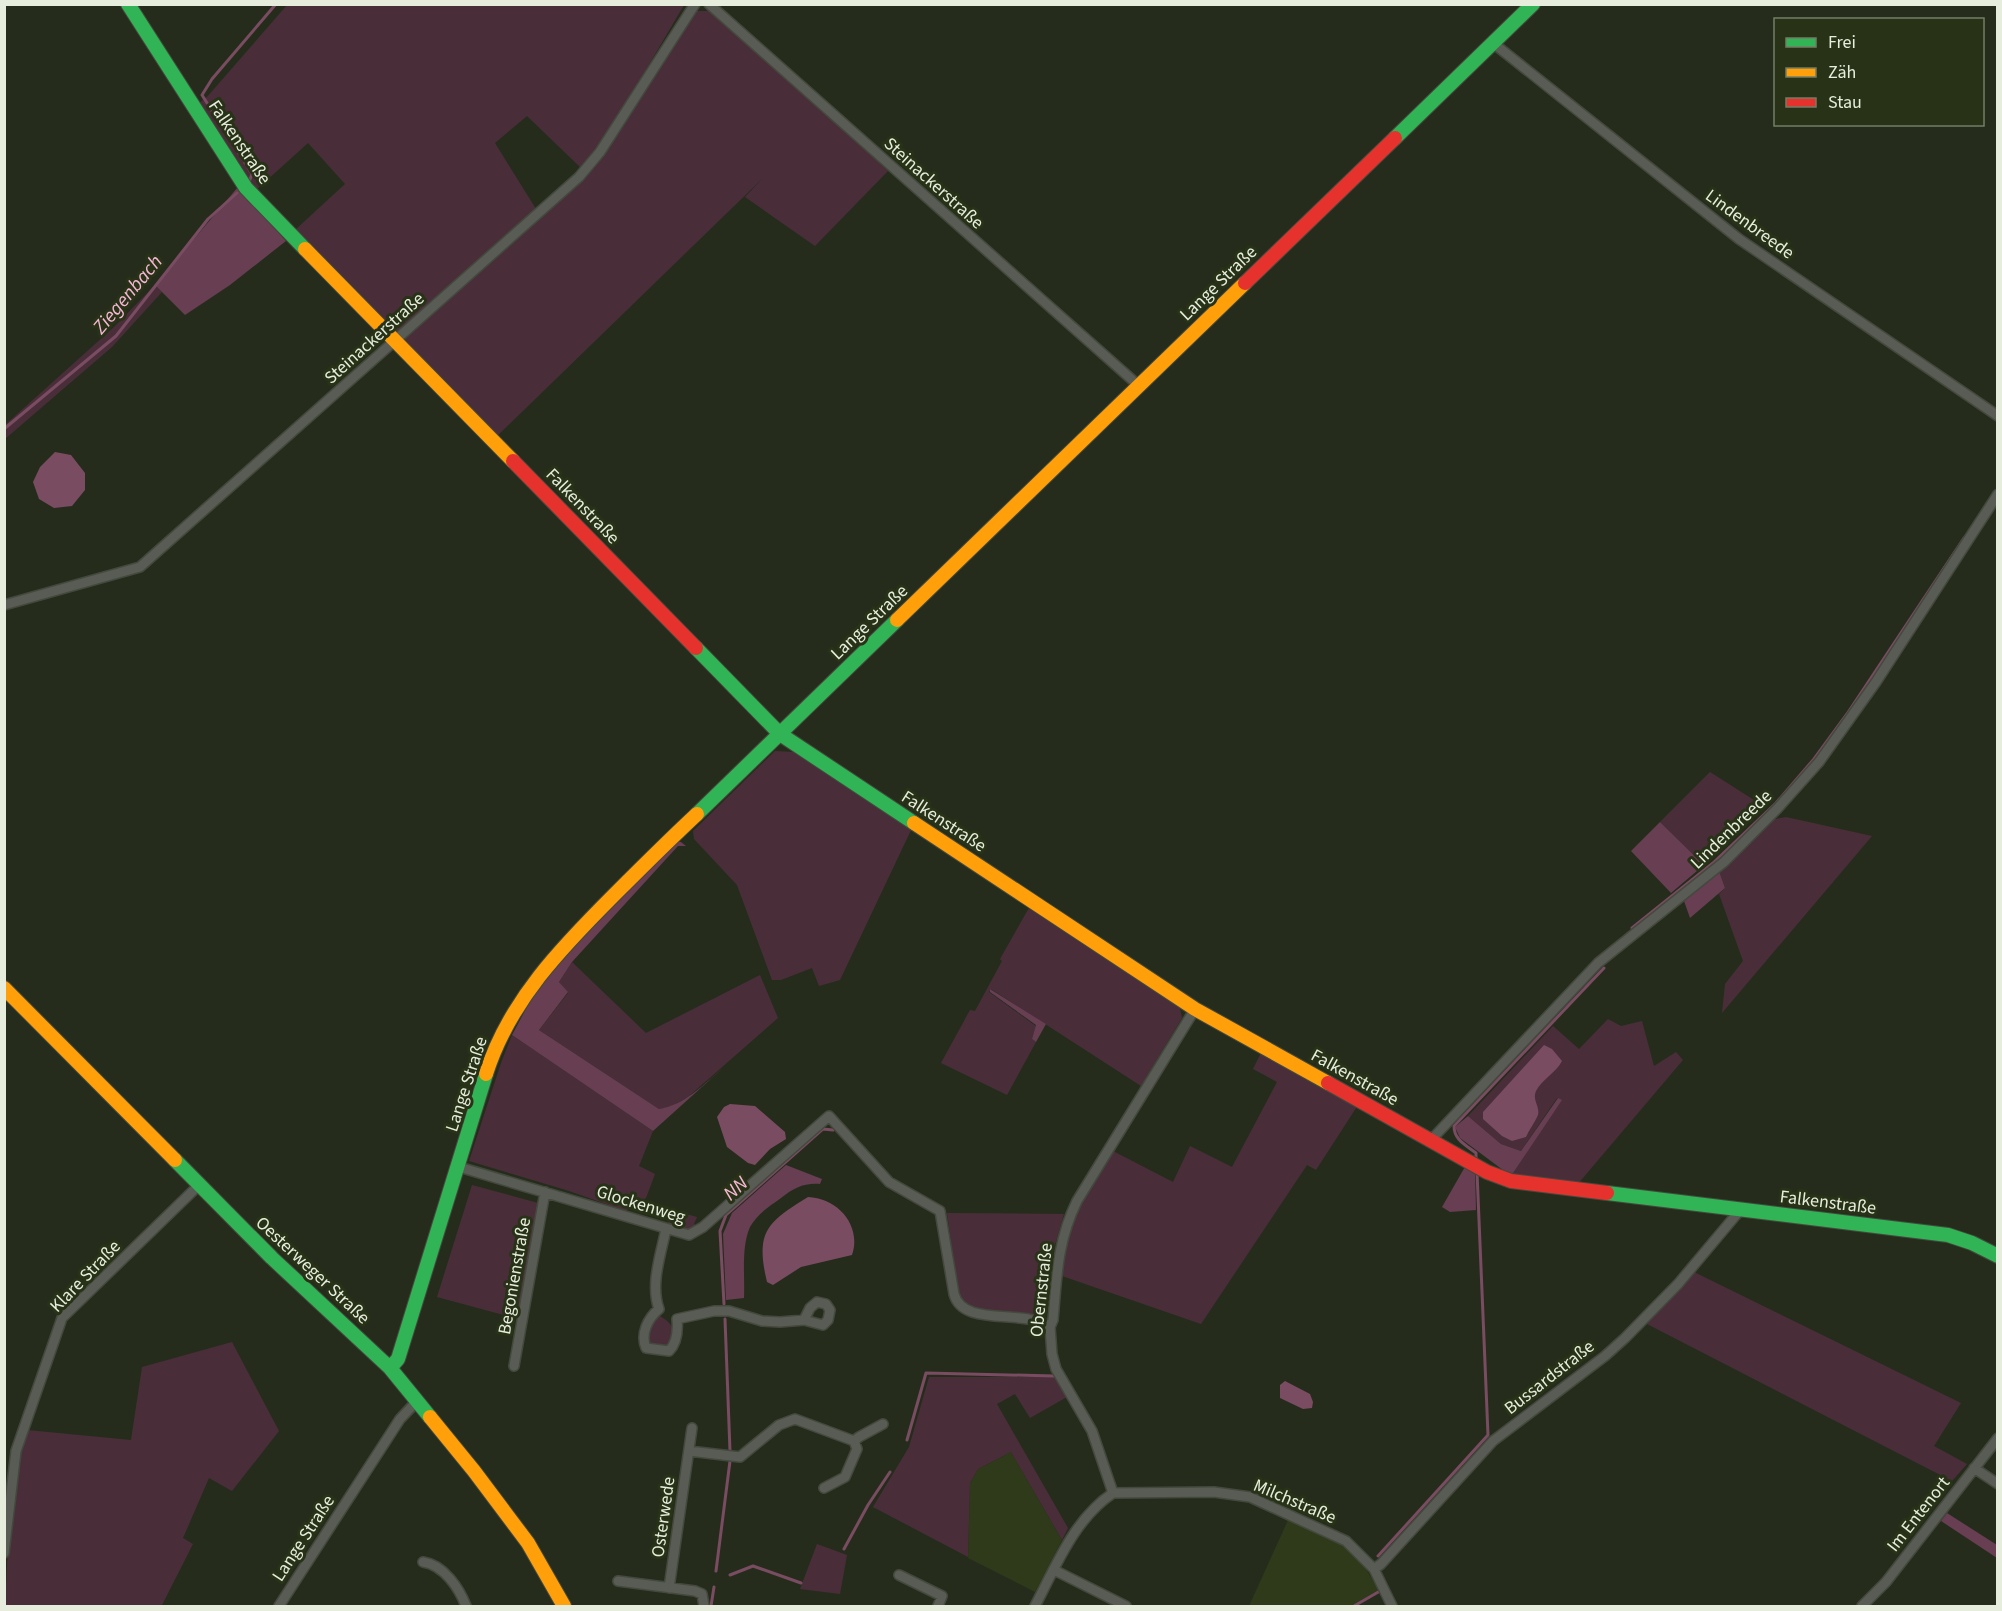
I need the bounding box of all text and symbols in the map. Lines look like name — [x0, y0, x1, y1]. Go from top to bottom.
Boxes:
legend — [1774, 18, 1984, 126]
text: Frei — [1828, 30, 1856, 55]
text: Zäh — [1828, 60, 1856, 85]
text: Stau — [1828, 90, 1862, 115]
street label: Falkenstraße — [202, 95, 277, 189]
street label: Steinackerstraße — [878, 132, 989, 235]
street label: Lindenbreede — [1700, 184, 1799, 265]
street label: Lange Straße — [1174, 240, 1262, 327]
water label: Ziegenbach — [86, 249, 169, 341]
street label: Steinackerstraße — [319, 287, 430, 390]
street label: Falkenstraße — [540, 463, 625, 550]
street label: Lange Straße — [825, 579, 913, 666]
street label: Lindenbreede — [1685, 784, 1778, 875]
street label: Falkenstraße — [896, 785, 991, 858]
street label: Lange Straße — [439, 1033, 494, 1135]
street label: Falkenstraße — [1306, 1043, 1403, 1112]
water label: NN — [717, 1170, 755, 1207]
street label: Glockenweg — [593, 1179, 688, 1230]
street label: Falkenstraße — [1778, 1184, 1878, 1221]
street label: Oesterweger Straße — [250, 1211, 375, 1330]
street label: Begonienstraße — [492, 1216, 537, 1337]
street label: Klare Straße — [44, 1234, 126, 1318]
street label: Obernstraße — [1024, 1242, 1059, 1338]
street label: Bussardstraße — [1499, 1334, 1600, 1421]
street label: Im Entenort — [1881, 1471, 1956, 1557]
street label: Milchstraße — [1250, 1473, 1340, 1530]
street label: Osterwede — [645, 1475, 682, 1559]
street label: Lange Straße — [266, 1490, 341, 1586]

